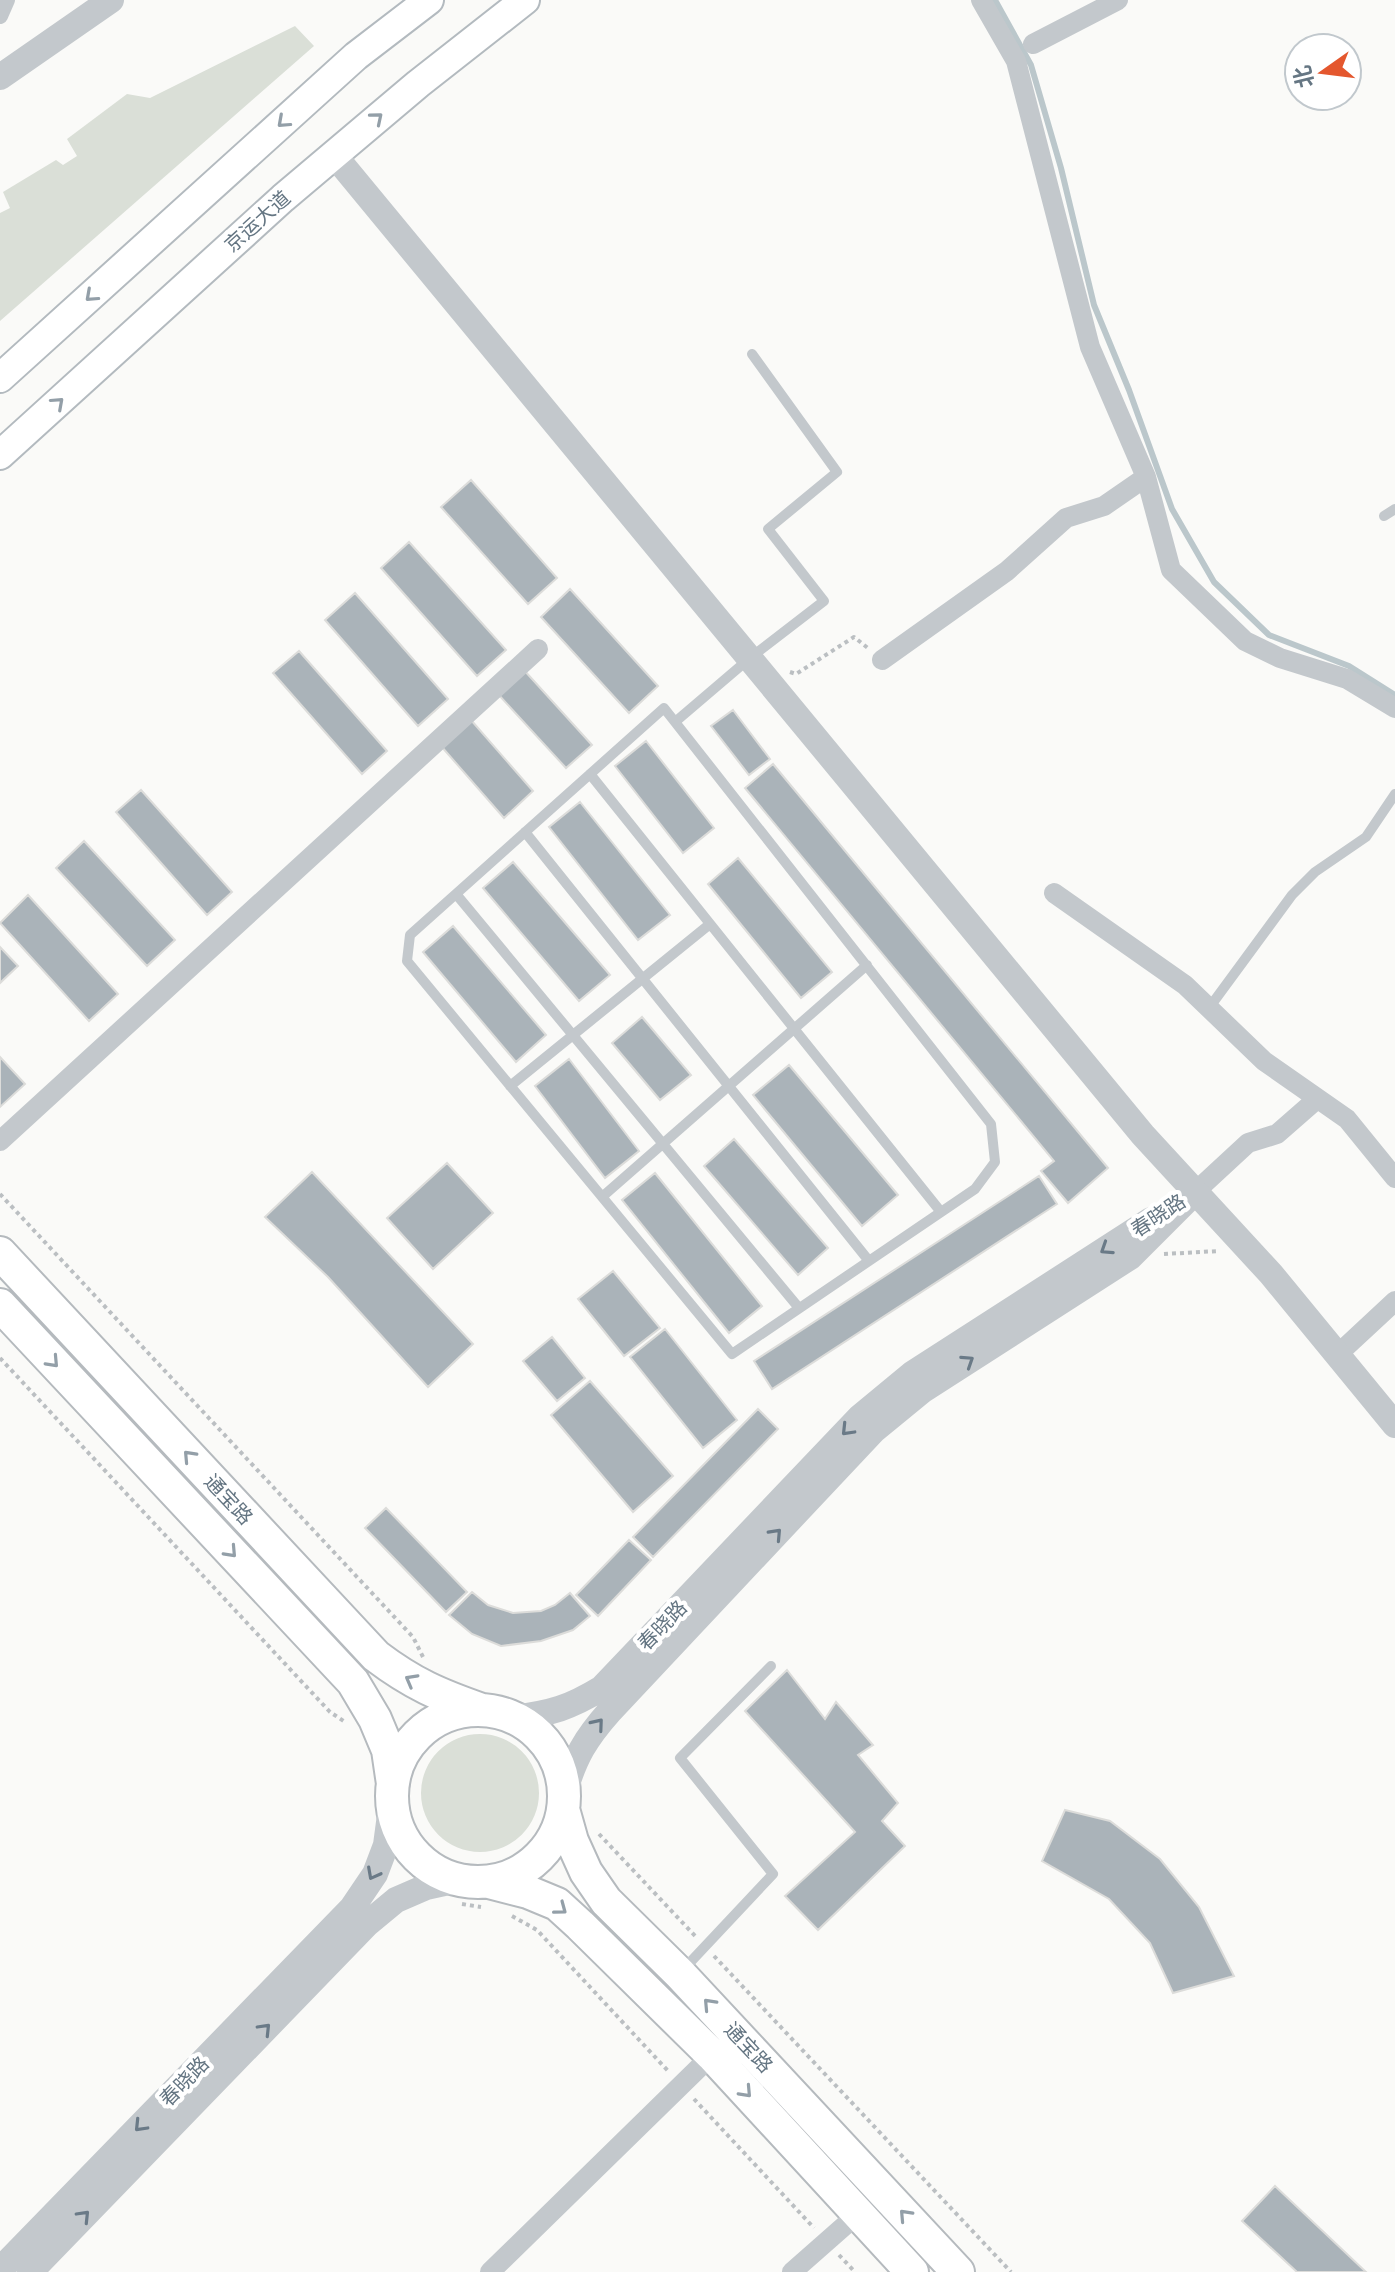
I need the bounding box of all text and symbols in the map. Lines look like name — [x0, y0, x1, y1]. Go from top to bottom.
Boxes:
north arrow — [1283, 32, 1363, 112]
text: 北 — [1287, 63, 1320, 91]
one-way arrow — [278, 112, 293, 127]
one-way arrow — [368, 113, 383, 128]
street label: 京运大道 — [219, 185, 295, 257]
one-way arrow — [85, 287, 100, 301]
one-way arrow — [48, 398, 63, 412]
street label: 春晓路 — [1126, 1188, 1190, 1242]
one-way arrow — [1100, 1240, 1115, 1255]
one-way arrow — [44, 1353, 59, 1367]
one-way arrow — [960, 1356, 974, 1371]
one-way arrow — [842, 1421, 857, 1435]
one-way arrow — [184, 1451, 199, 1465]
street label: 通宝路 — [199, 1469, 259, 1529]
one-way arrow — [767, 1529, 781, 1543]
one-way arrow — [222, 1542, 236, 1557]
street label: 春晓路 — [632, 1595, 692, 1655]
one-way arrow — [405, 1674, 420, 1690]
one-way arrow — [588, 1719, 603, 1733]
one-way arrow — [368, 1866, 383, 1881]
one-way arrow — [552, 1900, 567, 1914]
one-way arrow — [704, 1999, 718, 2014]
street label: 通宝路 — [719, 2017, 779, 2077]
one-way arrow — [256, 2024, 271, 2038]
street label: 春晓路 — [154, 2051, 214, 2111]
one-way arrow — [737, 2082, 751, 2097]
one-way arrow — [135, 2117, 149, 2131]
one-way arrow — [900, 2210, 915, 2224]
one-way arrow — [75, 2211, 90, 2225]

